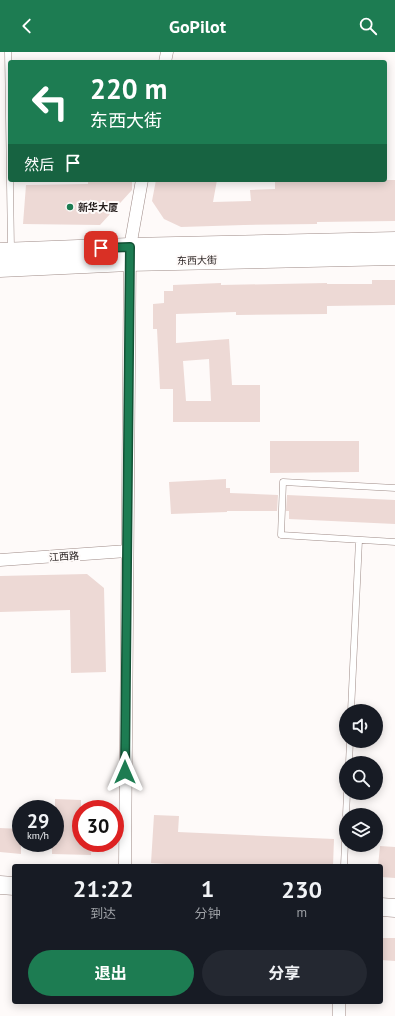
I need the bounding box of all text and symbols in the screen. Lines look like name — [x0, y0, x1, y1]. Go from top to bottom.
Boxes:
icon: back — [16, 15, 38, 37]
text: GoPilot — [169, 15, 226, 38]
icon: search — [357, 15, 379, 37]
text: 220 m — [90, 70, 167, 107]
icon: left — [24, 76, 76, 128]
text: 东西大街 — [90, 109, 162, 132]
icon: arrive — [62, 152, 84, 174]
text: 然后 — [24, 155, 54, 174]
place label: 新华大厦 — [78, 201, 118, 214]
marker: 新华大厦 — [65, 202, 75, 212]
pin — [84, 231, 118, 265]
icon: arrive — [90, 237, 112, 259]
street label: 东西大街 — [177, 254, 217, 267]
street label: 江西路 — [49, 549, 79, 564]
map controls — [339, 704, 383, 852]
button: sound — [339, 704, 383, 748]
position arrow — [104, 751, 146, 793]
button: search — [339, 756, 383, 800]
speed limit sign: 30 — [72, 800, 124, 852]
text: 29 — [27, 808, 49, 834]
button: layers — [339, 808, 383, 852]
text: km/h — [27, 829, 49, 842]
text: 21:22 — [73, 873, 134, 904]
text: 1 — [201, 873, 214, 904]
text: 230 — [281, 874, 322, 905]
text: m — [296, 904, 307, 921]
text: 到达 — [90, 905, 116, 922]
text: 分钟 — [195, 905, 221, 922]
button: 退出 — [28, 950, 194, 996]
button: 分享 — [202, 950, 367, 996]

